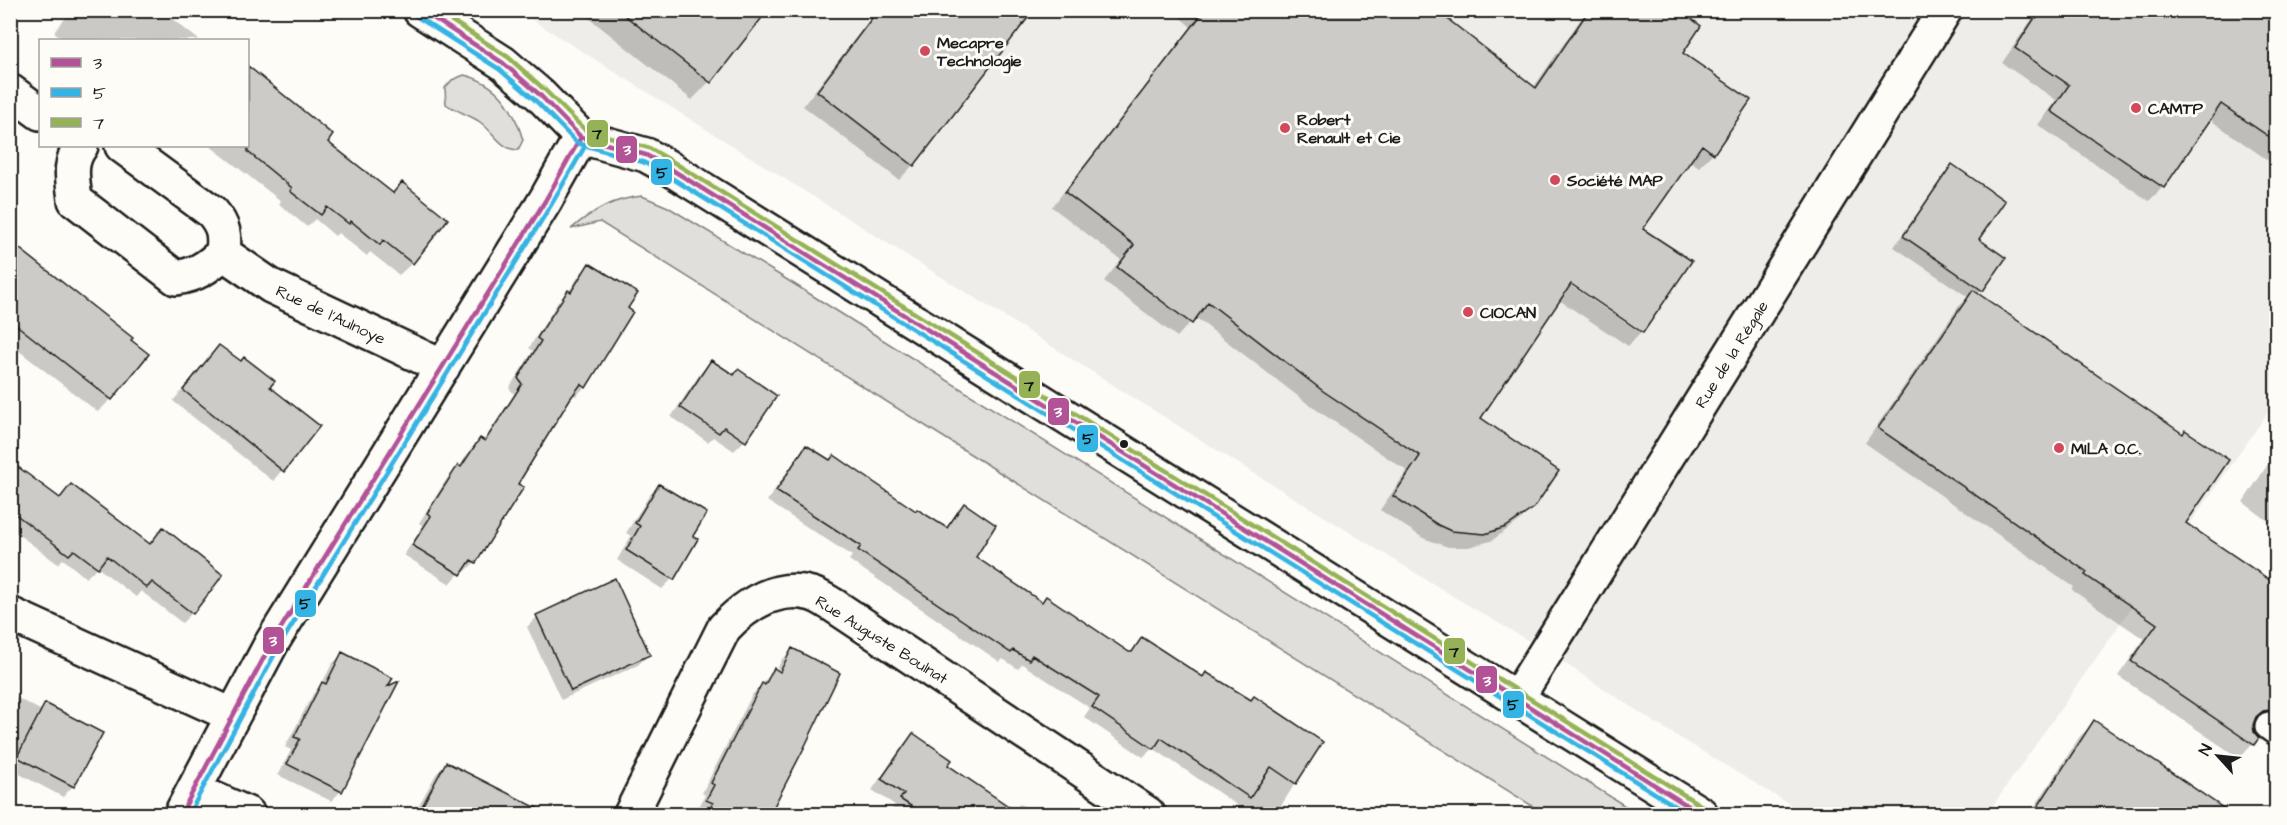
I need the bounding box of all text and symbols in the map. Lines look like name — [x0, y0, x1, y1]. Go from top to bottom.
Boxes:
place label: Mecapre Technologie — [936, 32, 1022, 74]
legend — [39, 39, 249, 147]
marker: Mecapre Technologie — [918, 44, 932, 58]
text: 3 — [93, 51, 102, 76]
text: 5 — [93, 81, 106, 106]
place label: CAMTP — [2148, 98, 2204, 120]
marker: CAMTP — [2129, 101, 2143, 115]
place label: Robert Renault et Cie — [1297, 109, 1401, 149]
text: 7 — [93, 111, 104, 136]
line badge: 7 — [586, 119, 609, 148]
marker: Robert Renault et Cie — [1278, 121, 1292, 135]
text: 7 — [591, 123, 602, 145]
line badge: 3 — [615, 135, 638, 164]
text: 3 — [622, 139, 632, 161]
line badge: 5 — [650, 158, 673, 186]
text: 5 — [656, 162, 668, 184]
place label: Société MAP — [1566, 170, 1664, 192]
marker: Société MAP — [1548, 173, 1562, 187]
street label: Rue de l'Aulnoye — [272, 280, 389, 351]
street label: Rue de la Régale — [1690, 296, 1775, 413]
place label: CIOCAN — [1480, 302, 1536, 324]
marker: CIOCAN — [1461, 305, 1475, 319]
line badge: 7 — [1018, 370, 1041, 399]
text: 7 — [1023, 375, 1034, 397]
line badge: 3 — [1047, 397, 1070, 426]
text: 3 — [1053, 401, 1063, 423]
line badge: 5 — [1076, 424, 1099, 453]
text: 5 — [1082, 428, 1094, 450]
unlabelled marker — [1118, 438, 1130, 450]
place label: MILA O.C. — [2071, 438, 2141, 460]
marker: MILA O.C. — [2052, 441, 2066, 455]
line badge: 5 — [294, 589, 317, 618]
street label: Rue Auguste Boulnat — [810, 590, 952, 691]
text: 5 — [299, 593, 311, 615]
line badge: 3 — [262, 626, 285, 655]
text: 3 — [268, 630, 278, 652]
line badge: 7 — [1443, 637, 1466, 665]
text: 7 — [1448, 641, 1459, 663]
line badge: 3 — [1475, 665, 1498, 694]
text: 3 — [1482, 670, 1492, 692]
line badge: 5 — [1502, 690, 1525, 719]
text: 5 — [1507, 694, 1519, 716]
north arrow — [2188, 726, 2248, 786]
text: N — [2193, 740, 2218, 759]

